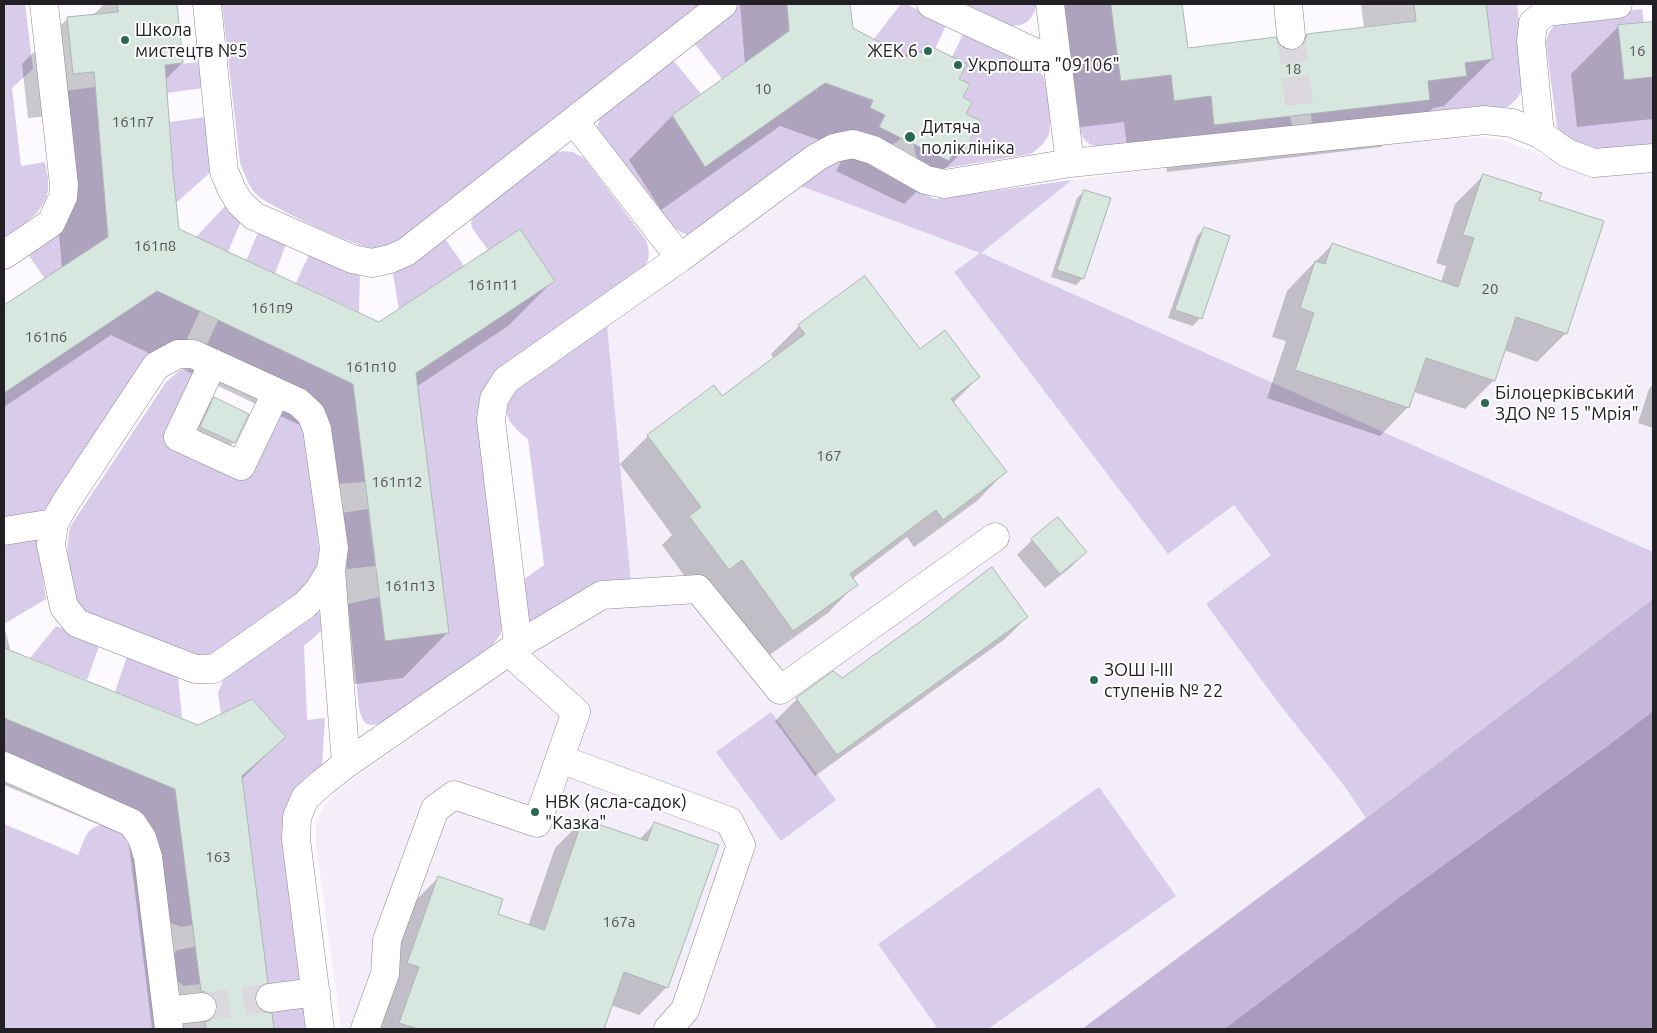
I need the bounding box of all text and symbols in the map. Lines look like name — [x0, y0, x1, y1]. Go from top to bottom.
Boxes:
place label: Школа мистецтв №5 — [135, 19, 248, 62]
marker: Школа мистецтв №5 — [119, 34, 131, 46]
place label: ЖЕК 6 — [867, 40, 918, 62]
house number: 16 — [1629, 42, 1645, 60]
marker: ЖЕК 6 — [922, 45, 934, 57]
place label: Укрпошта "09106" — [968, 54, 1120, 76]
marker: Укрпошта "09106" — [952, 59, 964, 71]
house number: 18 — [1285, 60, 1301, 78]
house number: 10 — [755, 80, 771, 98]
house number: 161п7 — [112, 113, 154, 131]
place label: Дитяча поліклініка — [921, 116, 1015, 158]
marker: Дитяча поліклініка — [903, 130, 917, 144]
house number: 161п8 — [134, 237, 176, 255]
house number: 161п11 — [468, 276, 518, 294]
house number: 20 — [1482, 280, 1498, 298]
house number: 161п9 — [251, 299, 293, 317]
house number: 161п6 — [25, 328, 67, 346]
house number: 161п10 — [346, 358, 396, 376]
place label: Білоцерківський ЗДО № 15 "Мрія" — [1495, 382, 1639, 424]
marker: Білоцерківський ЗДО № 15 "Мрія" — [1479, 397, 1491, 409]
house number: 167 — [816, 447, 842, 465]
house number: 161п12 — [372, 473, 422, 491]
house number: 161п13 — [385, 577, 435, 595]
place label: ЗОШ І-ІІІ ступенів № 22 — [1104, 659, 1223, 702]
marker: ЗОШ І-ІІІ ступенів № 22 — [1088, 674, 1100, 686]
place label: НВК (ясла-садок) "Казка" — [545, 791, 687, 834]
marker: НВК (ясла-садок) "Казка" — [529, 806, 541, 818]
house number: 163 — [205, 848, 231, 866]
house number: 167а — [602, 913, 636, 931]

